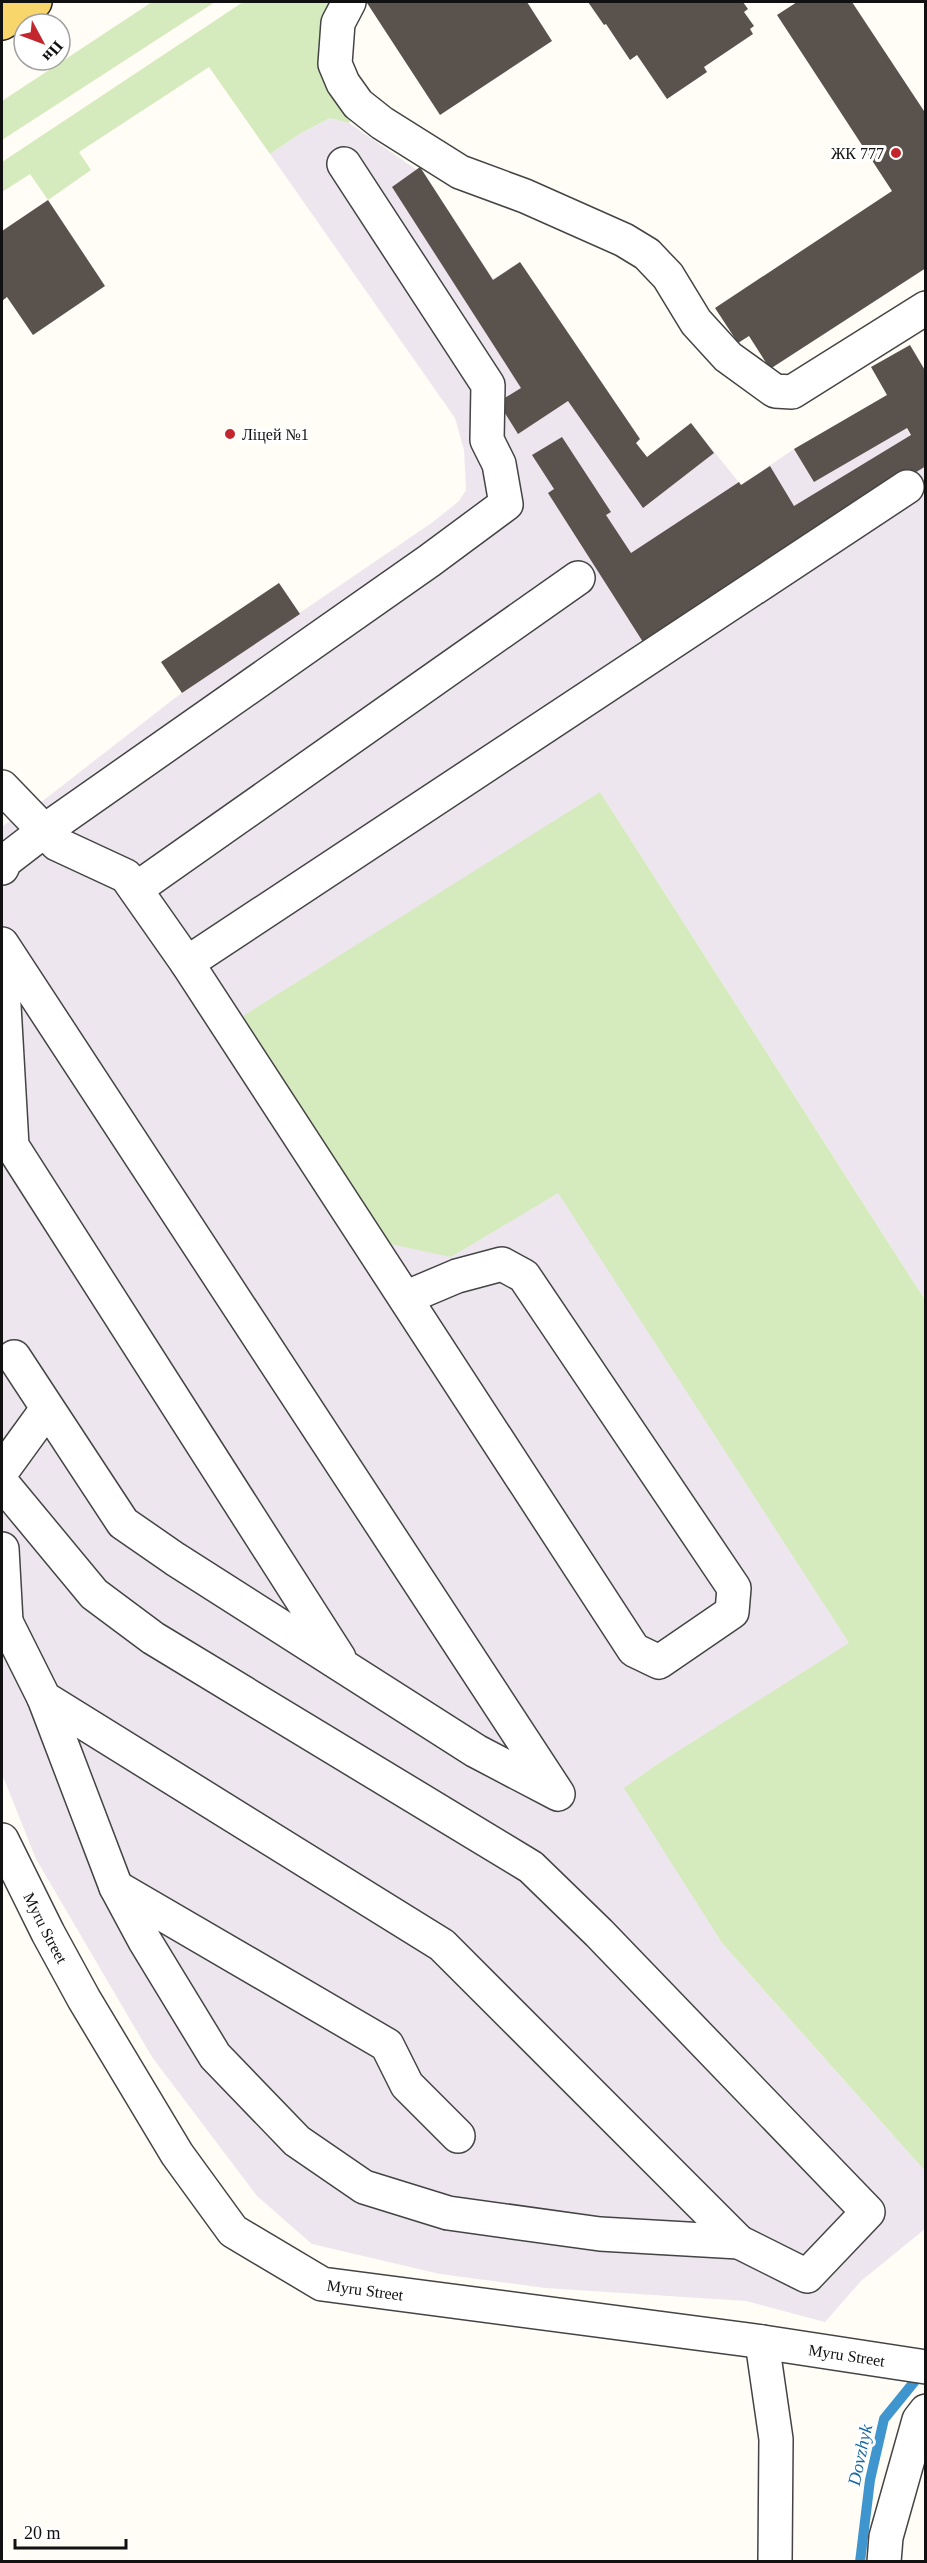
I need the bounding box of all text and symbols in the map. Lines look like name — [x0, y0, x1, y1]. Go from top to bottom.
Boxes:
north arrow — [12, 12, 72, 72]
text: Пн — [39, 38, 66, 65]
place label: ЖК 777 — [831, 145, 884, 162]
marker: ЖК 777 — [889, 146, 903, 160]
place label: Ліцей №1 — [242, 426, 309, 444]
marker: Ліцей №1 — [223, 427, 237, 441]
street label: Myru Street — [20, 1890, 71, 1967]
street label: Myru Street — [326, 2277, 405, 2304]
street label: Myru Street — [807, 2341, 886, 2370]
water label: Dovzhyk — [844, 2422, 876, 2488]
scale bar — [15, 2512, 126, 2550]
text: 20 m — [24, 2523, 61, 2543]

